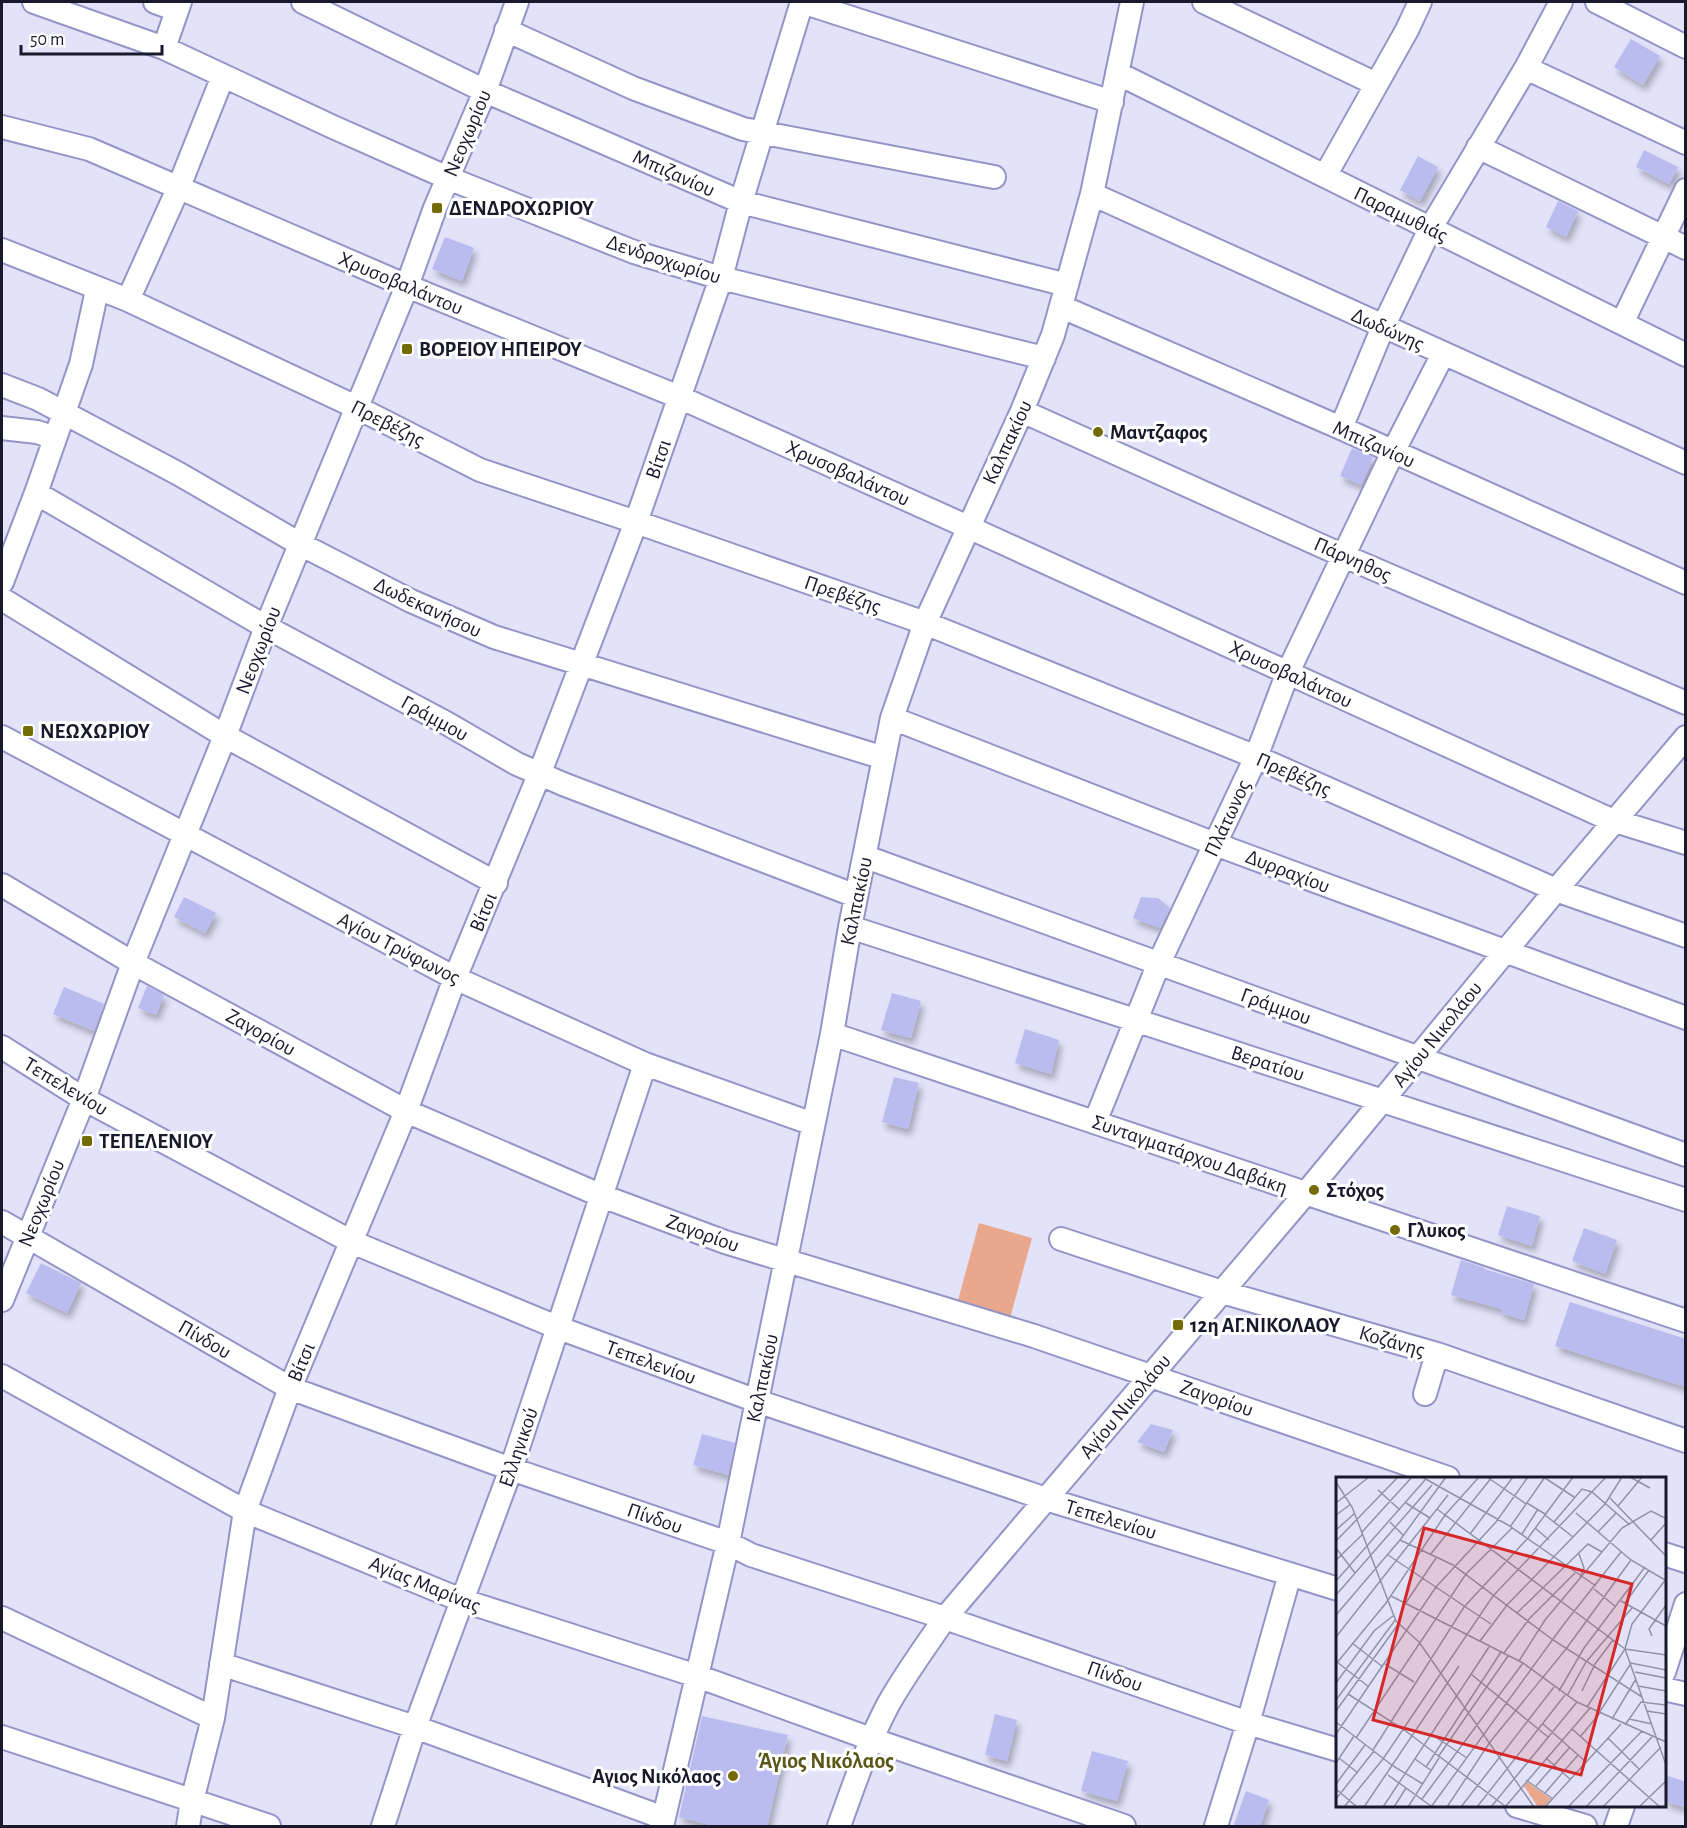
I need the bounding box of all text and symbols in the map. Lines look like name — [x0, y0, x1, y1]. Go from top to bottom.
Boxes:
scale bar — [21, 18, 162, 56]
text: 50 m — [30, 31, 64, 49]
street label: Νεοχωρίου — [440, 87, 495, 180]
street label: Μπιζανίου — [630, 146, 718, 201]
street label: Παραμυθιάς — [1351, 183, 1451, 246]
place label: ΔΕΝΔΡΟΧΩΡΙΟΥ — [449, 198, 594, 219]
marker: ΔΕΝΔΡΟΧΩΡΙΟΥ — [430, 201, 444, 215]
street label: Δενδροχωρίου — [604, 231, 724, 288]
street label: Χρυσοβαλάντου — [336, 248, 466, 319]
street label: Δωδώνης — [1348, 304, 1427, 355]
place label: ΒΟΡΕΙΟΥ ΗΠΕΙΡΟΥ — [419, 339, 582, 360]
marker: ΒΟΡΕΙΟΥ ΗΠΕΙΡΟΥ — [400, 342, 414, 356]
street label: Πρεβέζης — [348, 396, 428, 451]
street label: Καλπακίου — [979, 397, 1036, 487]
street label: Μπιζανίου — [1330, 417, 1418, 472]
place label: Μαντζαφος — [1110, 422, 1208, 443]
marker: Μαντζαφος — [1091, 425, 1105, 439]
street label: Βίτσι — [642, 437, 675, 482]
street label: Χρυσοβαλάντου — [783, 437, 913, 510]
street label: Πάρνηθος — [1311, 533, 1395, 586]
street label: Πρεβέζης — [802, 572, 884, 617]
street label: Δωδεκανήσου — [371, 573, 485, 641]
street label: Νεοχωρίου — [232, 603, 285, 697]
street label: Χρυσοβαλάντου — [1226, 637, 1355, 712]
street label: Γράμμου — [398, 691, 472, 745]
place label: ΝΕΩΧΩΡΙΟΥ — [40, 721, 150, 742]
marker: ΝΕΩΧΩΡΙΟΥ — [21, 724, 35, 738]
street label: Πρεβέζης — [1253, 749, 1334, 800]
street label: Πλάτωνος — [1201, 777, 1254, 860]
street label: Δυρραχίου — [1243, 846, 1333, 897]
street label: Καλπακίου — [837, 855, 876, 947]
street label: Βίτσι — [466, 889, 501, 935]
street label: Αγίου Τρύφωνος — [334, 909, 463, 988]
street label: Αγίου Νικολάου — [1389, 977, 1486, 1091]
street label: Γράμμου — [1238, 984, 1314, 1029]
street label: Ζαγορίου — [222, 1005, 299, 1060]
street label: Βερατίου — [1229, 1042, 1307, 1085]
street label: Τεπελενίου — [20, 1053, 112, 1120]
street label: Συνταγματάρχου Δαβάκη — [1089, 1111, 1290, 1198]
place label: ΤΕΠΕΛΕΝΙΟΥ — [99, 1131, 213, 1152]
marker: ΤΕΠΕΛΕΝΙΟΥ — [80, 1134, 94, 1148]
street label: Νεοχωρίου — [14, 1156, 69, 1250]
place label: Στόχος — [1326, 1180, 1384, 1201]
marker: Στόχος — [1307, 1183, 1321, 1197]
street label: Ζαγορίου — [664, 1211, 742, 1256]
place label: Γλυκος — [1407, 1220, 1466, 1241]
marker: Γλυκος — [1388, 1223, 1402, 1237]
place label: 12η ΑΓ.ΝΙΚΟΛΑΟΥ — [1190, 1315, 1340, 1336]
street label: Πίνδου — [175, 1316, 235, 1363]
marker: 12η ΑΓ.ΝΙΚΟΛΑΟΥ — [1171, 1318, 1185, 1332]
street label: Κοζάνης — [1357, 1322, 1427, 1361]
street label: Καλπακίου — [743, 1332, 782, 1424]
street label: Τεπελενίου — [603, 1336, 699, 1388]
street label: Βίτσι — [284, 1339, 319, 1385]
street label: Αγίου Νικολάου — [1076, 1350, 1175, 1463]
street label: Ζαγορίου — [1178, 1376, 1256, 1421]
street label: Ελληνικού — [495, 1405, 542, 1490]
inset map — [1336, 1477, 1666, 1807]
street label: Τεπελενίου — [1063, 1496, 1159, 1543]
street label: Πίνδου — [624, 1499, 685, 1538]
street label: Αγίας Μαρίνας — [366, 1553, 484, 1616]
street label: Πίνδου — [1084, 1657, 1145, 1696]
district label: Άγιος Νικόλαος — [758, 1750, 894, 1773]
place label: Αγιος Νικόλαος — [592, 1766, 721, 1787]
marker: Αγιος Νικόλαος — [726, 1769, 740, 1783]

